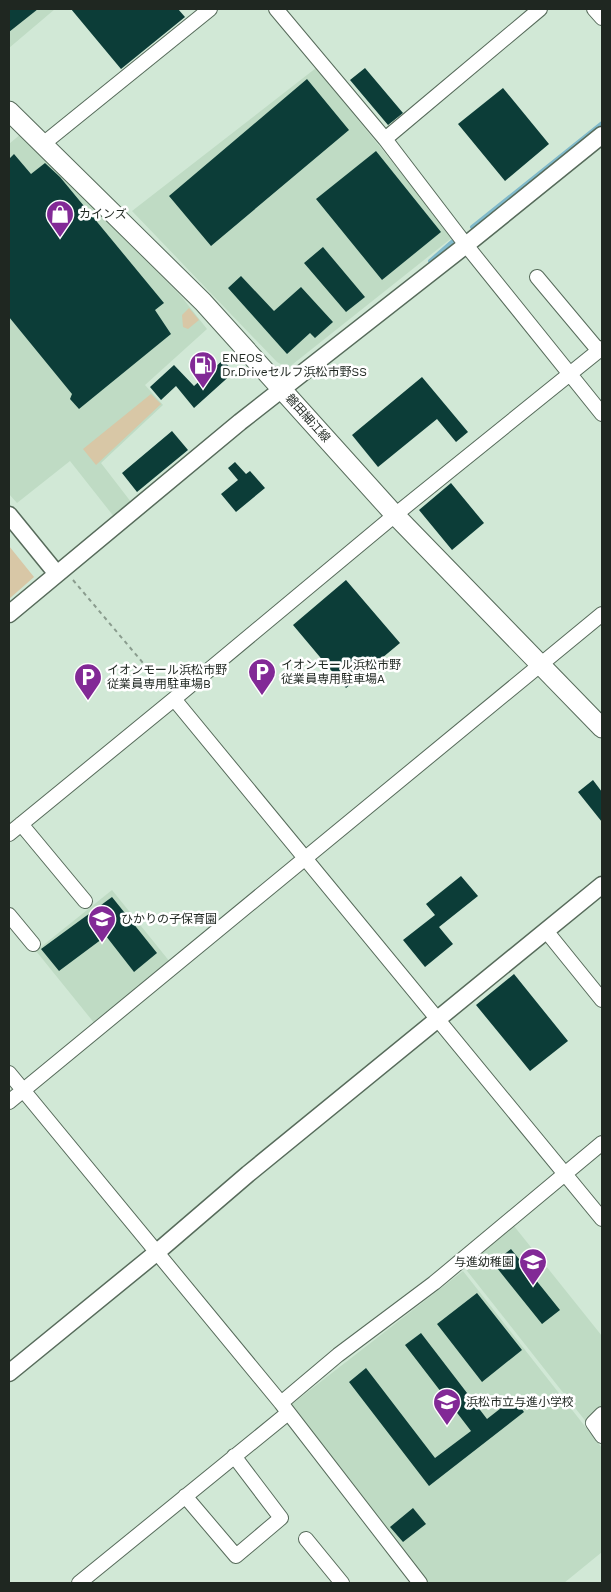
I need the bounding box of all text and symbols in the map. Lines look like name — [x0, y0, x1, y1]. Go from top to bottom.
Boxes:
shop icon: カインズ — [45, 199, 75, 238]
place label: カインズ — [79, 207, 127, 221]
fuel station icon: ENEOS Dr.Driveセルフ浜松市野SS — [188, 350, 218, 389]
place label: ENEOS Dr.Driveセルフ浜松市野SS — [222, 351, 367, 379]
street label: 磐田細江線 — [283, 391, 333, 445]
parking icon: イオンモール浜松市野 従業員専用駐車場A — [247, 657, 277, 696]
place label: イオンモール浜松市野 従業員専用駐車場A — [281, 658, 401, 686]
parking icon: イオンモール浜松市野 従業員専用駐車場B — [73, 662, 103, 701]
place label: イオンモール浜松市野 従業員専用駐車場B — [107, 663, 227, 691]
school or university icon: ひかりの子保育園 — [87, 904, 117, 943]
place label: ひかりの子保育園 — [121, 912, 217, 926]
school or university icon: 与進幼稚園 — [518, 1247, 548, 1286]
place label: 与進幼稚園 — [454, 1255, 514, 1269]
school or university icon: 浜松市立与進小学校 — [432, 1387, 462, 1426]
place label: 浜松市立与進小学校 — [466, 1395, 574, 1409]

